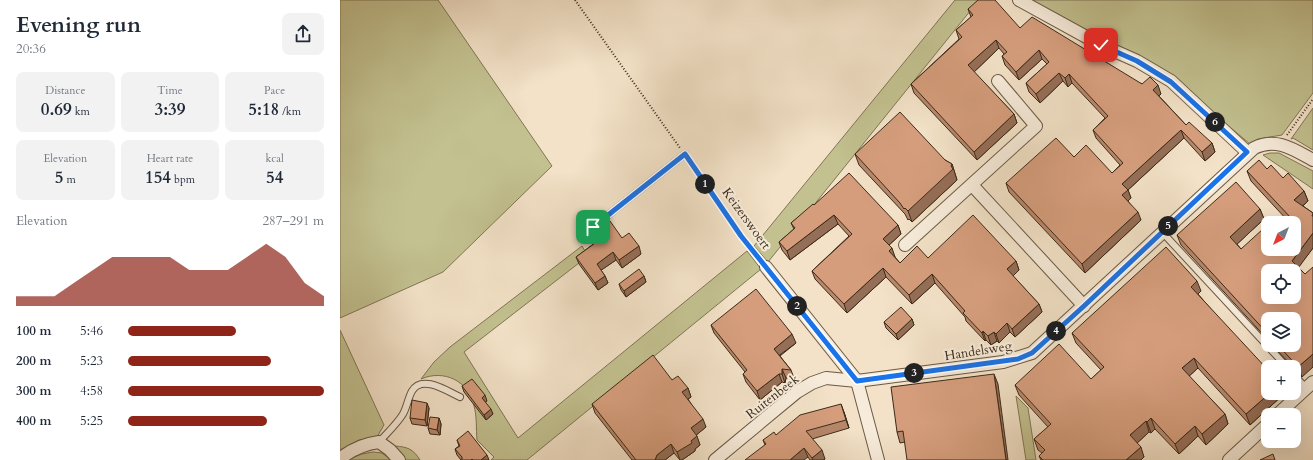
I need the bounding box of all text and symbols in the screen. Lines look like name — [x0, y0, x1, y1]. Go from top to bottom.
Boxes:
text: Evening run — [16, 10, 141, 40]
button: share — [282, 13, 324, 55]
pin — [1084, 28, 1118, 62]
icon: check — [1090, 34, 1112, 56]
text: 20:36 — [16, 40, 46, 58]
text: Distance — [45, 83, 85, 98]
text: Time — [157, 83, 183, 98]
text: Pace — [264, 83, 285, 98]
text: 0.69 — [41, 98, 72, 121]
text: 3:39 — [154, 98, 186, 121]
text: 5:18 — [248, 98, 279, 121]
text: km — [72, 104, 90, 119]
text: /km — [279, 104, 301, 119]
pin: 6 — [1205, 112, 1225, 132]
text: 6 — [1212, 114, 1218, 129]
text: Elevation — [43, 151, 87, 166]
text: Heart rate — [147, 151, 193, 166]
text: kcal — [265, 151, 284, 166]
text: 5 — [55, 166, 64, 189]
text: 154 — [145, 166, 171, 189]
text: 54 — [266, 166, 283, 189]
text: m — [64, 172, 76, 187]
text: bpm — [171, 172, 195, 187]
pin: 1 — [695, 174, 715, 194]
text: 1 — [702, 176, 708, 191]
street label: Keizerswoert — [718, 184, 775, 253]
pin — [576, 210, 610, 244]
text: Elevation — [16, 212, 68, 230]
text: 287–291 m — [262, 212, 324, 230]
icon: arrive — [582, 216, 604, 238]
pin: 5 — [1158, 216, 1178, 236]
north arrow — [1261, 216, 1301, 256]
map controls — [1261, 216, 1301, 448]
text: 5 — [1165, 218, 1171, 233]
button: locate — [1261, 264, 1301, 304]
pin: 2 — [787, 296, 807, 316]
text: 2 — [794, 298, 800, 313]
button: layers — [1261, 312, 1301, 352]
pin: 4 — [1046, 321, 1066, 341]
text: 100 m — [16, 322, 51, 340]
text: 5:46 — [80, 322, 103, 340]
text: 4 — [1053, 323, 1059, 338]
street label: Handelsweg — [943, 337, 1014, 365]
text: 200 m — [16, 352, 51, 370]
text: 5:23 — [80, 352, 103, 370]
button: + — [1261, 360, 1301, 400]
pin: 3 — [904, 363, 924, 383]
text: 3 — [911, 365, 917, 380]
street label: Ruitenbeek — [742, 370, 803, 423]
text: 300 m — [16, 382, 51, 400]
text: 4:58 — [80, 382, 103, 400]
button: − — [1261, 408, 1301, 448]
text: 400 m — [16, 412, 51, 430]
text: 5:25 — [80, 412, 103, 430]

